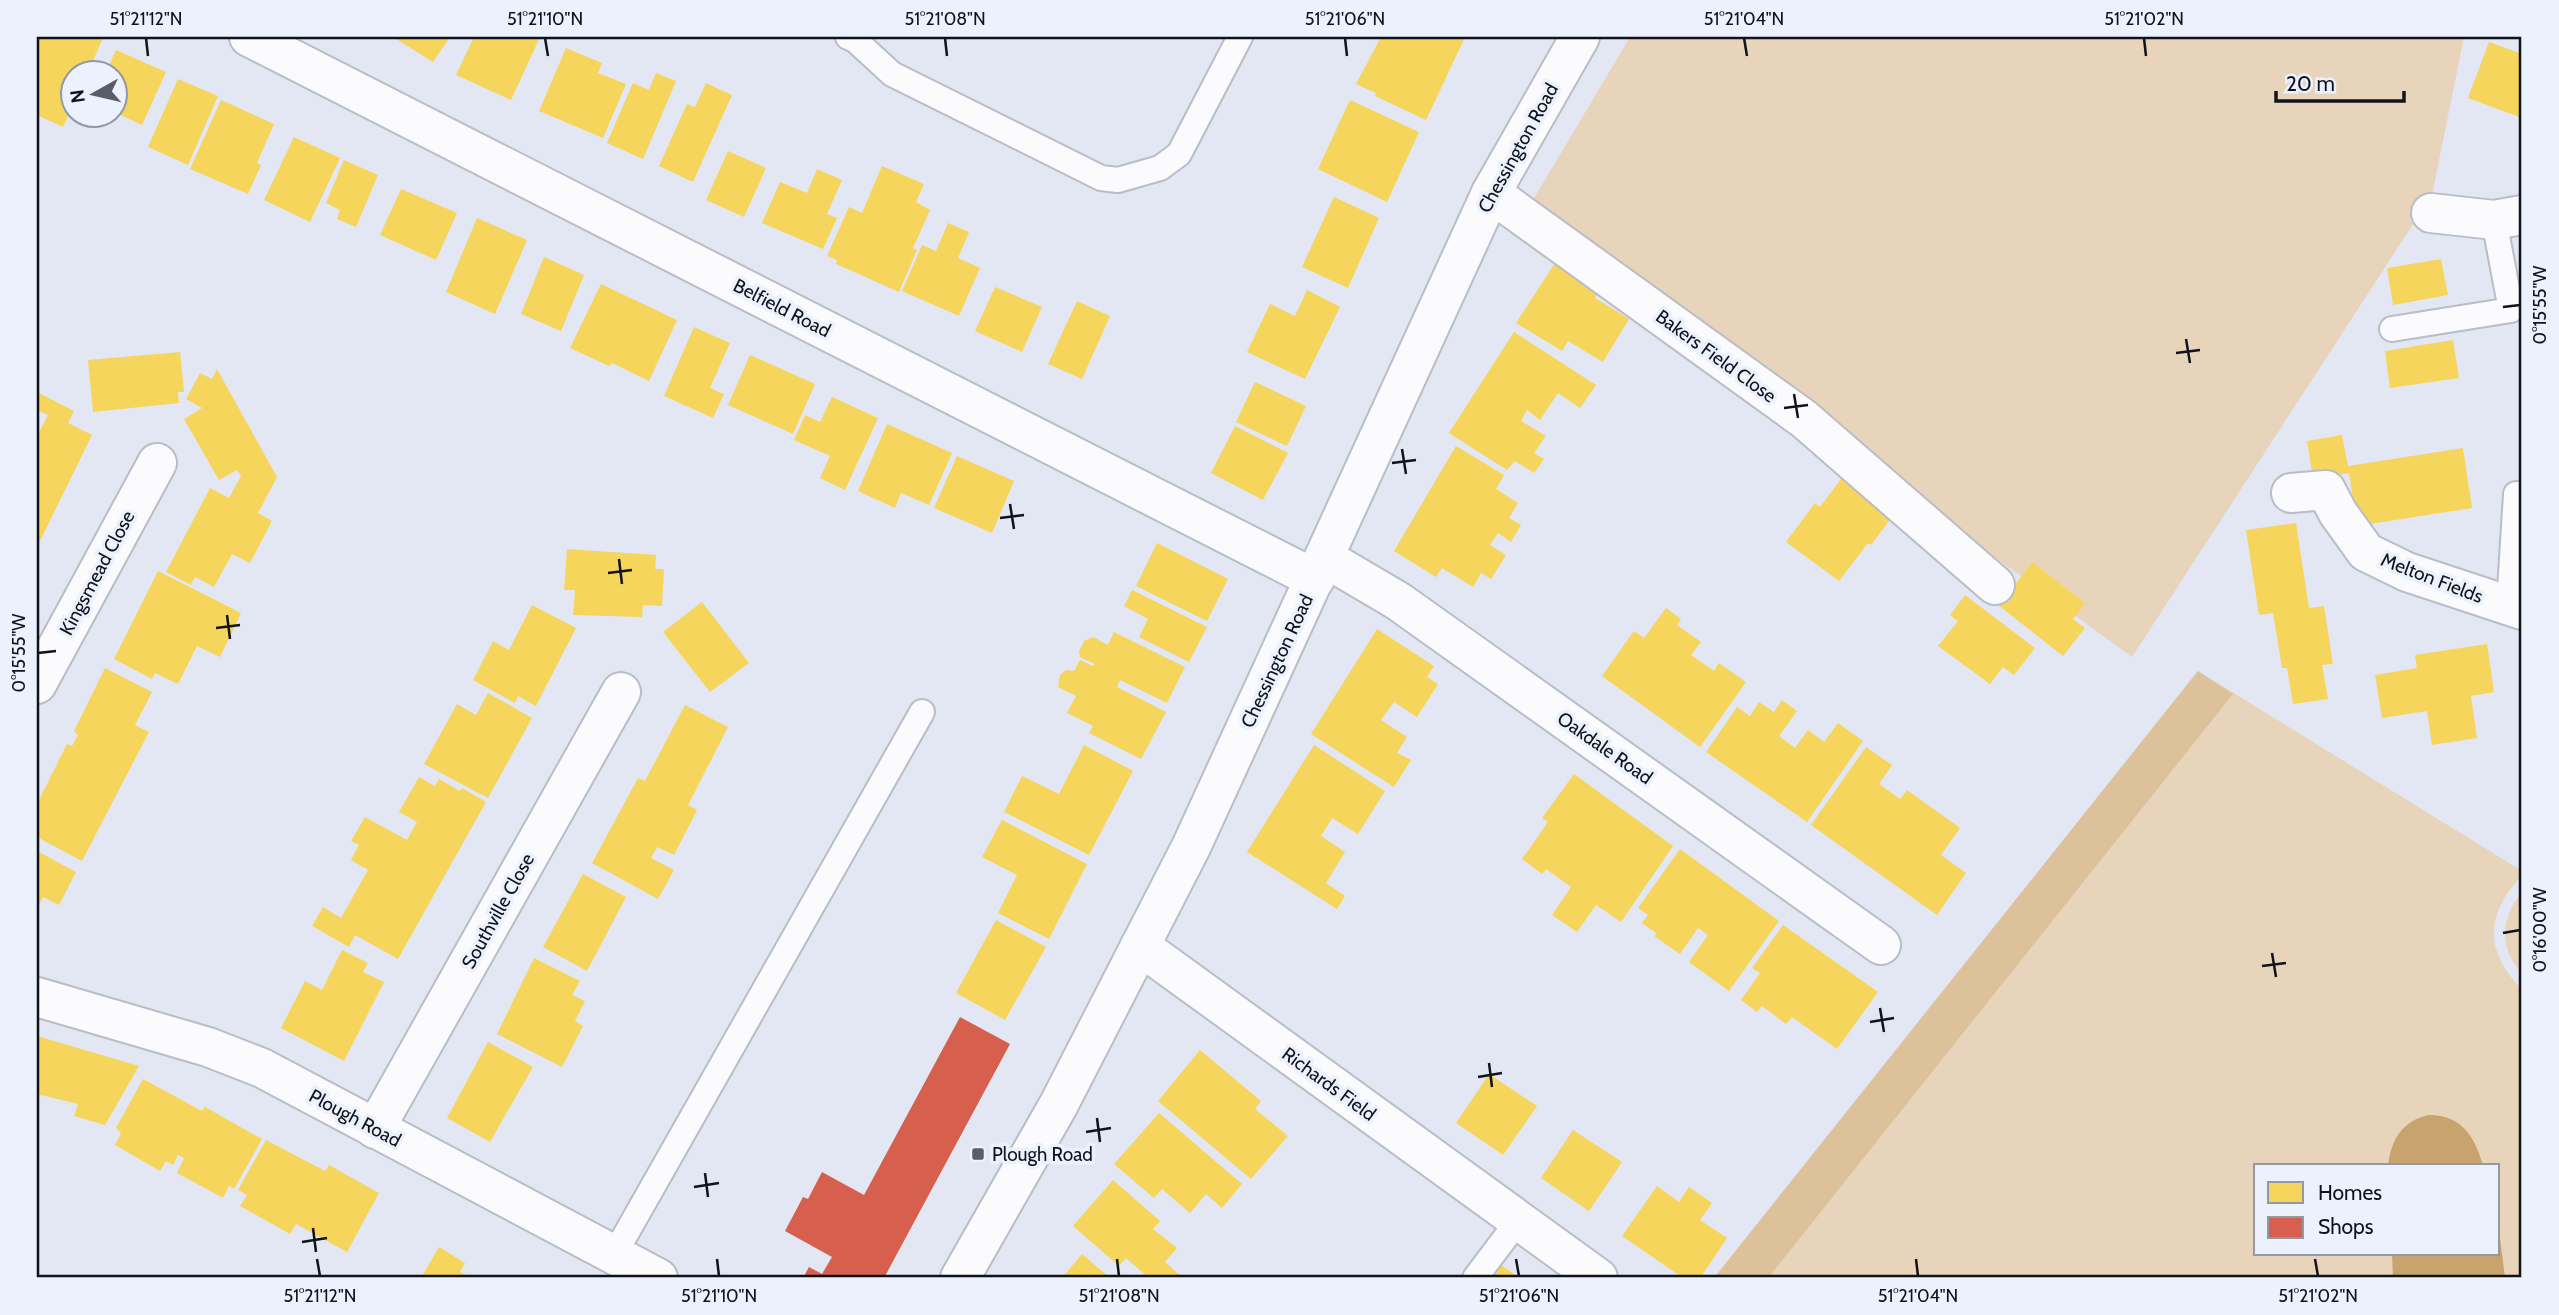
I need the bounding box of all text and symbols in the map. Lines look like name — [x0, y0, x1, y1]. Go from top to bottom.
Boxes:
text: 51°21'12"N — [109, 8, 183, 30]
text: 51°21'10"N — [507, 8, 583, 30]
text: 51°21'08"N — [904, 8, 986, 30]
text: 51°21'06"N — [1305, 8, 1385, 30]
text: 51°21'04"N — [1704, 8, 1784, 30]
text: 51°21'02"N — [2104, 8, 2184, 30]
north arrow — [60, 60, 130, 130]
scale bar — [2276, 60, 2403, 104]
text: 20 m — [2286, 71, 2335, 96]
street label: Chessington Road — [1473, 79, 1563, 217]
text: N — [65, 88, 90, 105]
text: 0°15'55"W — [2529, 266, 2551, 344]
street label: Belfield Road — [730, 274, 834, 342]
street label: Bakers Field Close — [1651, 305, 1781, 408]
street label: Kingsmead Close — [55, 507, 140, 639]
street label: Melton Fields — [2378, 548, 2486, 608]
street label: Chessington Road — [1236, 591, 1318, 731]
text: 0°15'55"W — [8, 614, 30, 692]
street label: Oakdale Road — [1553, 707, 1657, 789]
street label: Southville Close — [457, 849, 539, 973]
text: 0°16'00"W — [2529, 888, 2551, 972]
street label: Richards Field — [1278, 1042, 1380, 1126]
street label: Plough Road — [305, 1084, 405, 1152]
place label: Plough Road — [992, 1143, 1093, 1166]
marker: Plough Road — [970, 1146, 986, 1162]
legend — [2254, 1164, 2500, 1256]
text: Homes — [2318, 1180, 2382, 1205]
text: Shops — [2318, 1214, 2374, 1239]
text: 51°21'12"N — [283, 1285, 357, 1307]
text: 51°21'10"N — [681, 1285, 757, 1307]
text: 51°21'08"N — [1078, 1285, 1160, 1307]
text: 51°21'06"N — [1479, 1285, 1559, 1307]
text: 51°21'04"N — [1878, 1285, 1958, 1307]
text: 51°21'02"N — [2278, 1285, 2358, 1307]

